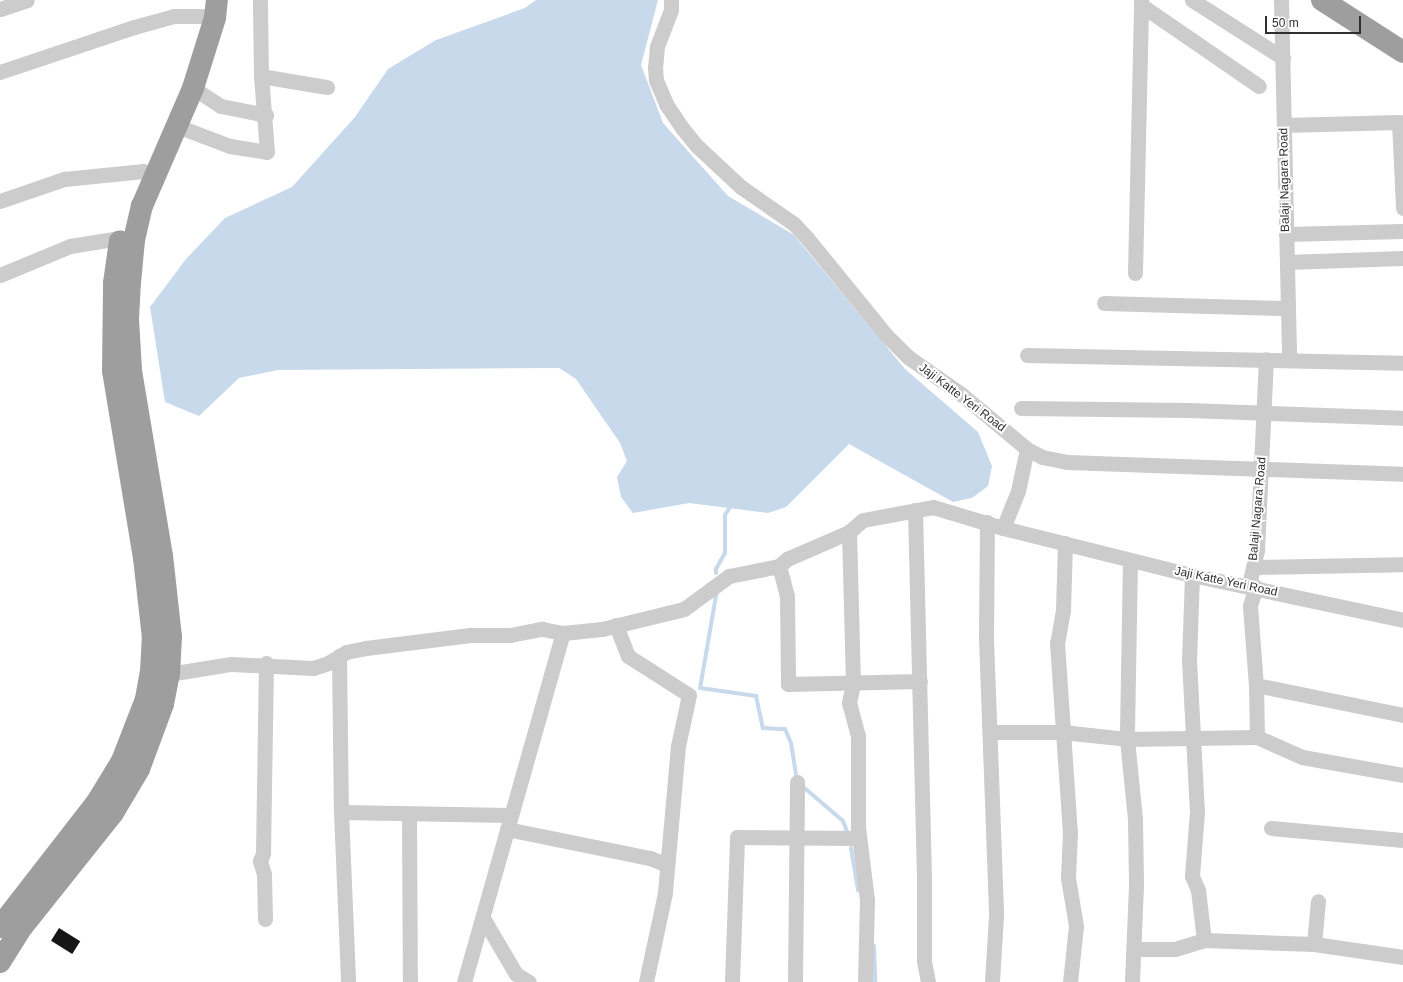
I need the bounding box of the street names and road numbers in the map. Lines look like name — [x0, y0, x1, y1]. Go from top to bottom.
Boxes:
street label: Balaji Nagara Road — [1277, 128, 1293, 232]
street label: Jaji Katte Yeri Road — [916, 361, 1008, 435]
street label: Balaji Nagara Road — [1246, 457, 1270, 561]
street label: Jaji Katte Yeri Road — [1173, 564, 1279, 600]

